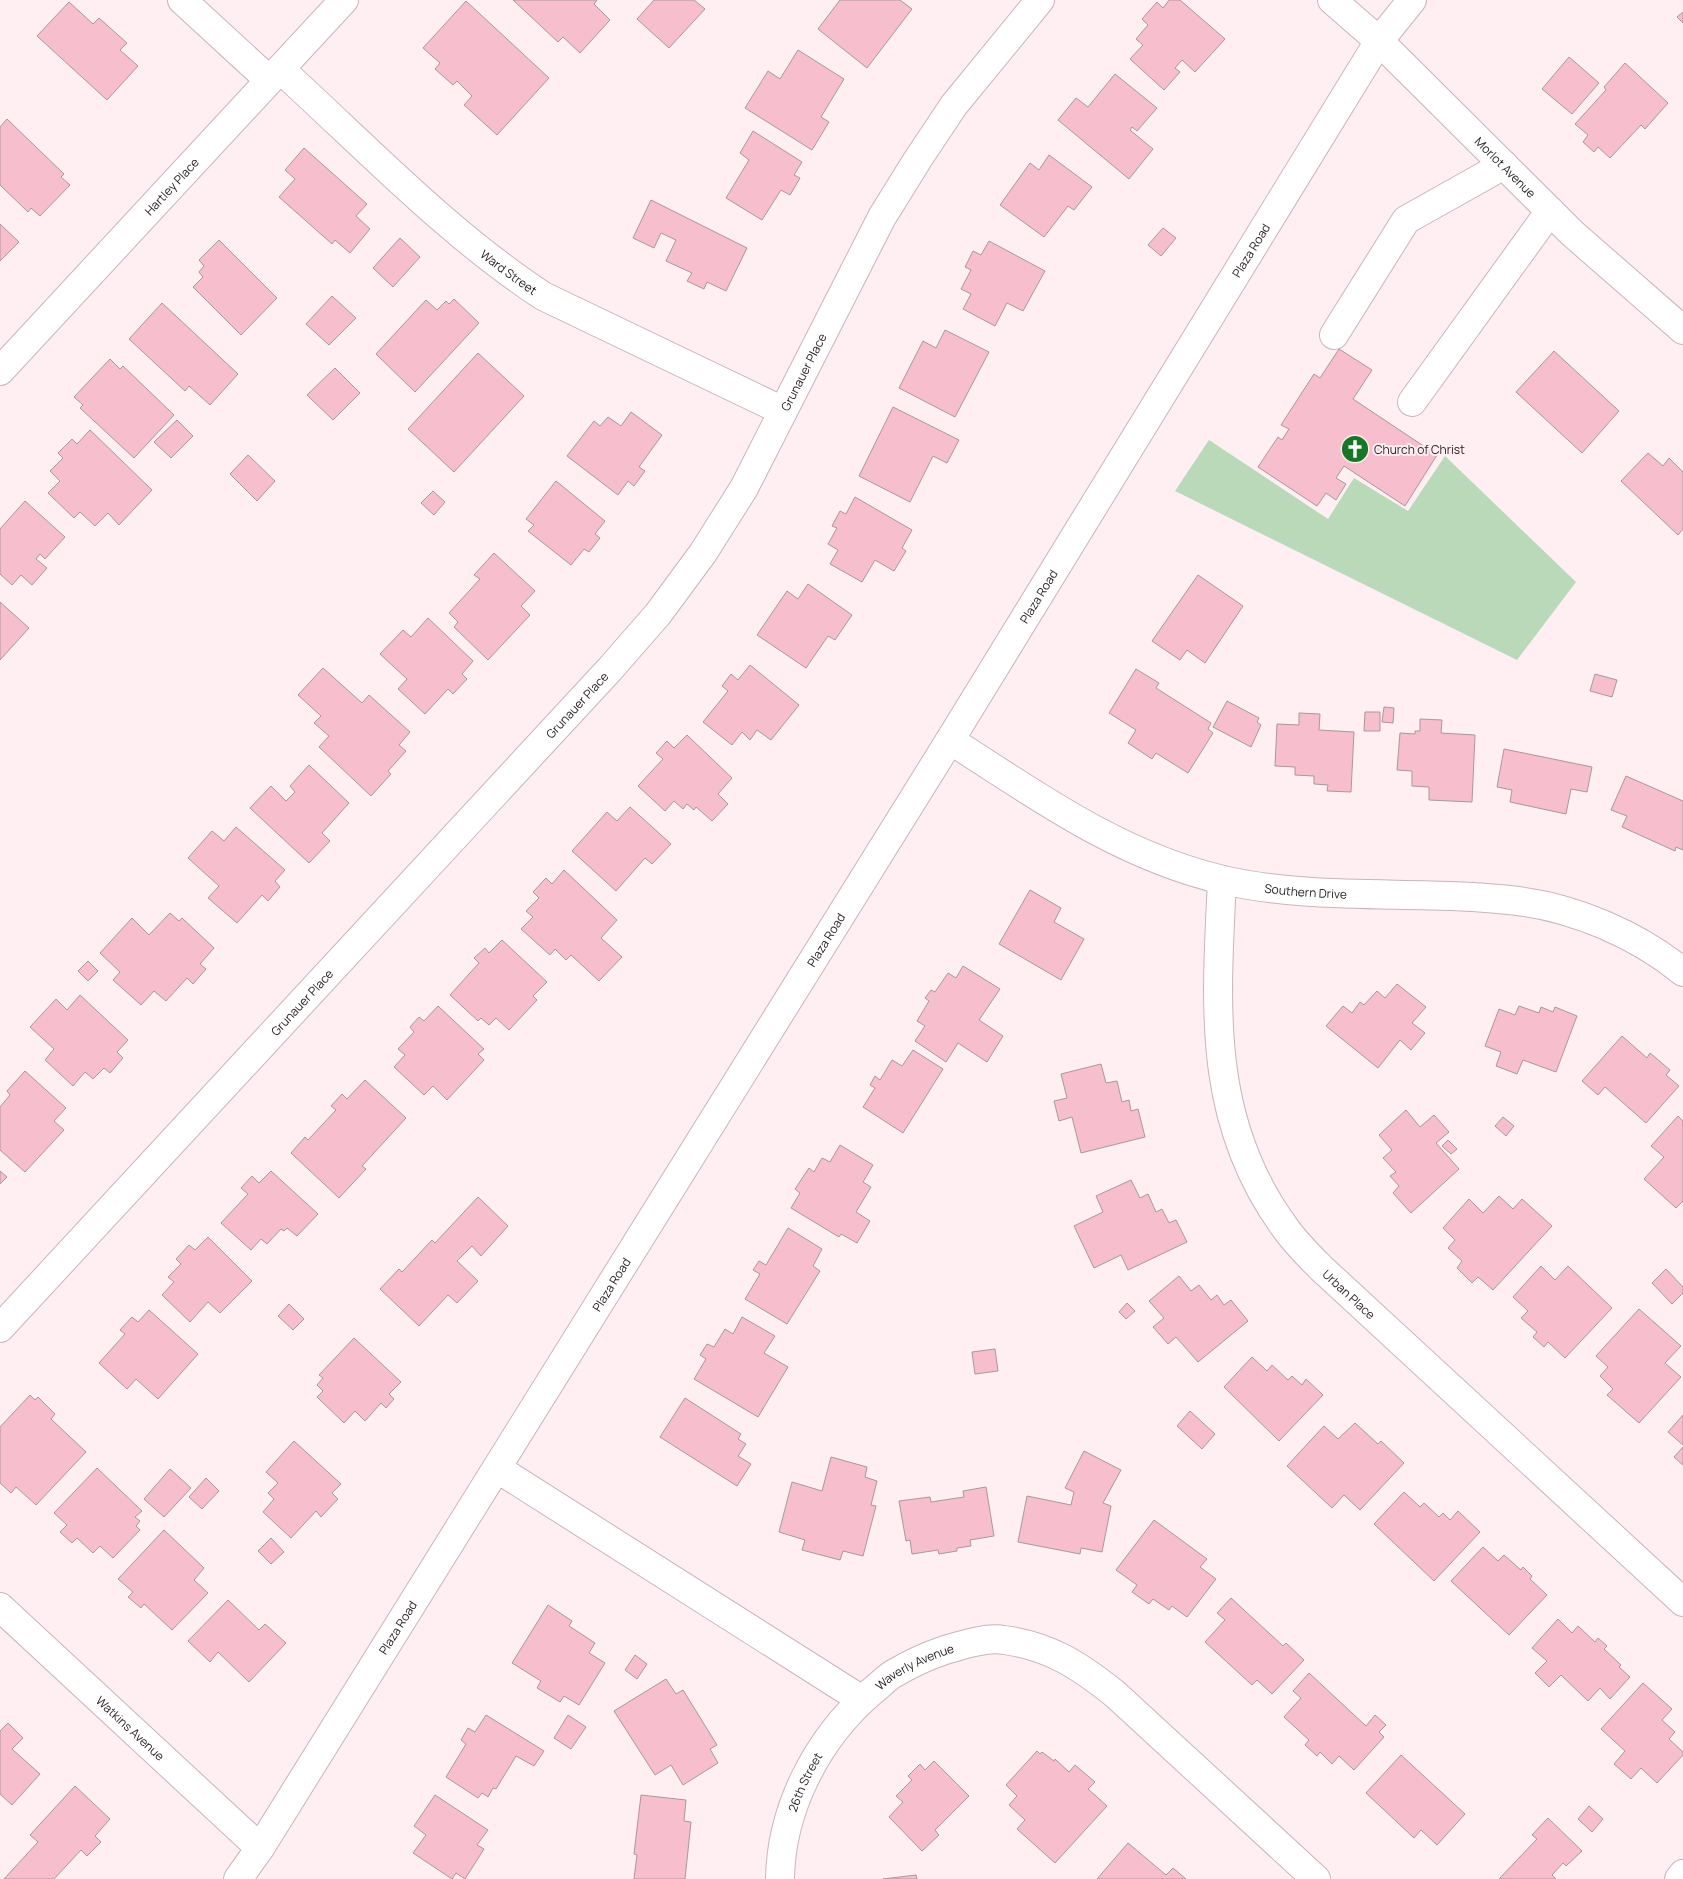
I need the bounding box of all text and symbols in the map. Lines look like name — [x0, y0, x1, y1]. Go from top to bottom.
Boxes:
street label: Morlot Avenue — [1471, 133, 1540, 201]
street label: Hartley Place — [140, 154, 202, 219]
street label: Plaza Road — [1228, 220, 1274, 280]
street label: Ward Street — [477, 245, 541, 298]
street label: Grunauer Place — [776, 330, 830, 414]
church icon: Church of Christ — [1340, 434, 1370, 464]
place label: Church of Christ — [1374, 441, 1465, 458]
street label: Plaza Road — [1015, 566, 1061, 626]
street label: Grunauer Place — [542, 668, 612, 742]
street label: Southern Drive — [1263, 879, 1347, 902]
street label: Plaza Road — [802, 910, 849, 970]
street label: Grunauer Place — [267, 965, 337, 1039]
street label: Plaza Road — [588, 1254, 634, 1314]
street label: Urban Place — [1319, 1265, 1379, 1323]
street label: Plaza Road — [374, 1597, 421, 1657]
street label: Waverly Avenue — [871, 1639, 956, 1694]
street label: Watkins Avenue — [93, 1692, 169, 1764]
street label: 26th Street — [784, 1749, 826, 1814]

